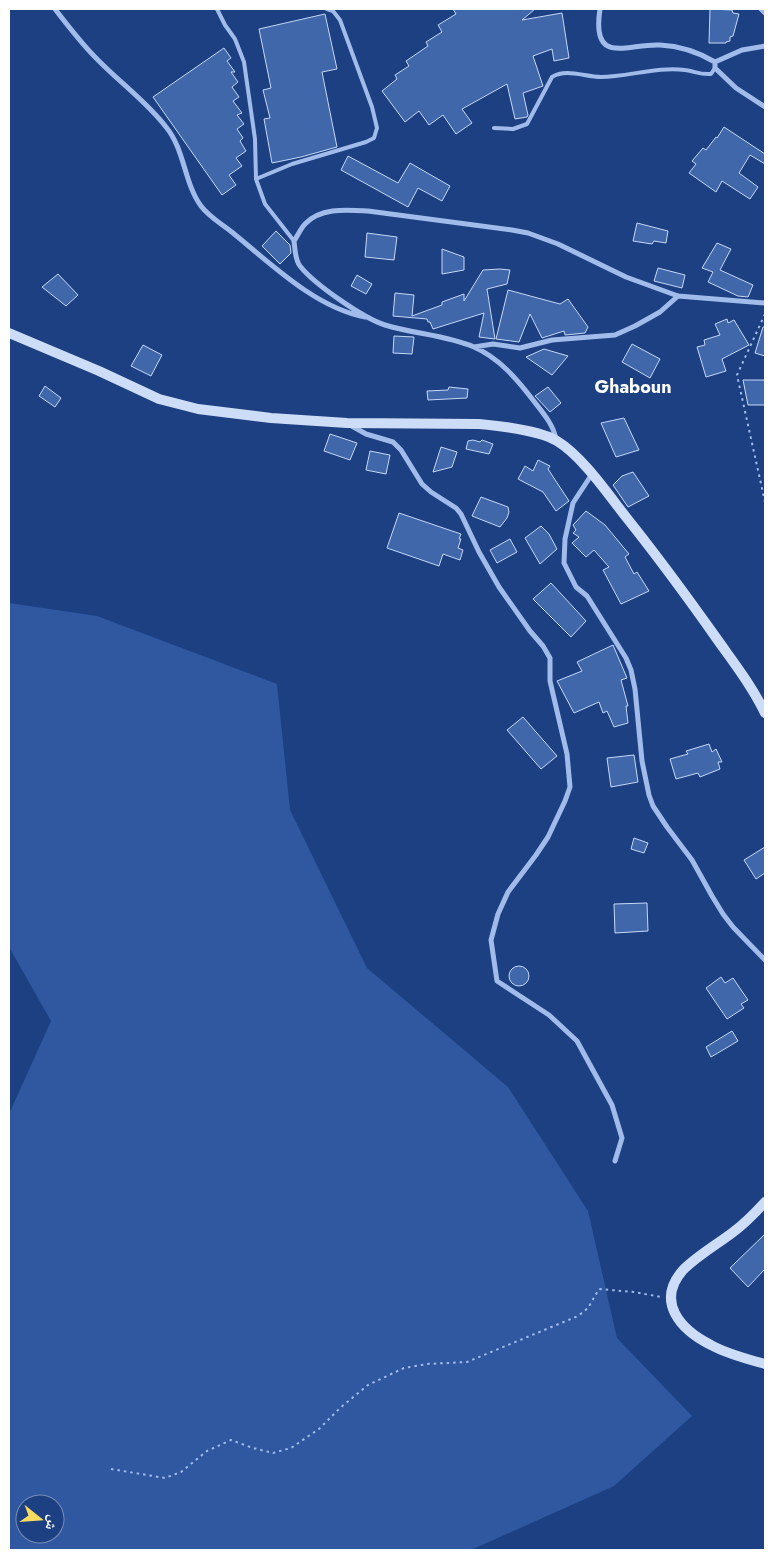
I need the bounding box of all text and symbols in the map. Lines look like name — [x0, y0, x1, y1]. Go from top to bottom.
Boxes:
district label: Ghaboun — [594, 374, 672, 400]
north arrow — [15, 1494, 65, 1544]
text: ش — [41, 1513, 64, 1533]

